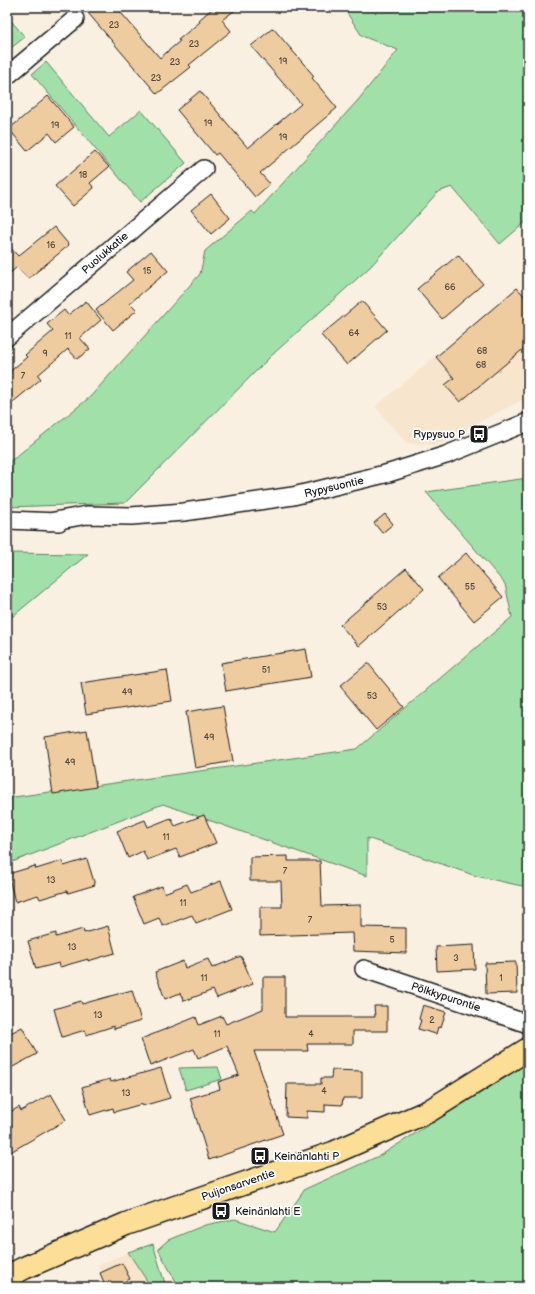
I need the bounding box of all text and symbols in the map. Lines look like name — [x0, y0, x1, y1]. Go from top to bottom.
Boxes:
house number: 23 — [109, 20, 120, 31]
house number: 23 — [189, 39, 200, 50]
house number: 19 — [279, 56, 287, 67]
house number: 23 — [170, 57, 181, 68]
house number: 23 — [151, 73, 162, 84]
house number: 19 — [204, 118, 212, 129]
house number: 19 — [51, 120, 59, 131]
house number: 19 — [279, 132, 287, 143]
house number: 18 — [79, 170, 87, 181]
street label: Puolukkatie — [79, 229, 131, 277]
house number: 16 — [47, 240, 56, 251]
house number: 15 — [143, 266, 151, 277]
house number: 66 — [445, 282, 456, 293]
house number: 64 — [349, 328, 360, 339]
house number: 11 — [65, 331, 71, 342]
house number: 68 — [477, 346, 487, 357]
house number: 9 — [42, 348, 48, 359]
house number: 68 — [476, 360, 486, 371]
house number: 7 — [21, 371, 26, 382]
bus stop icon: Rypysuo P — [468, 423, 490, 445]
place label: Rypysuo P — [413, 428, 465, 441]
street label: Rypysuontie — [303, 474, 365, 500]
house number: 55 — [465, 582, 475, 593]
house number: 53 — [377, 602, 388, 613]
house number: 51 — [262, 665, 270, 676]
house number: 49 — [122, 687, 132, 698]
house number: 53 — [367, 691, 378, 702]
house number: 49 — [204, 732, 214, 743]
house number: 49 — [65, 757, 75, 768]
house number: 11 — [163, 832, 169, 843]
house number: 7 — [283, 866, 288, 877]
house number: 13 — [46, 875, 56, 886]
house number: 11 — [180, 898, 186, 909]
house number: 7 — [308, 915, 313, 926]
house number: 5 — [389, 935, 395, 946]
house number: 13 — [67, 942, 77, 953]
house number: 3 — [453, 953, 459, 964]
house number: 11 — [201, 973, 207, 984]
house number: 1 — [499, 973, 503, 984]
street label: Pölkkypurontie — [410, 980, 483, 1014]
house number: 13 — [93, 1010, 103, 1021]
house number: 2 — [429, 1015, 435, 1026]
house number: 11 — [214, 1029, 220, 1040]
house number: 4 — [308, 1029, 314, 1040]
house number: 4 — [321, 1086, 327, 1097]
house number: 13 — [121, 1088, 131, 1099]
bus stop icon: Keinänlahti P — [249, 1145, 271, 1167]
place label: Keinänlahti P — [274, 1150, 339, 1163]
street label: Puijonsarventie — [200, 1166, 277, 1204]
bus stop icon: Keinänlahti E — [210, 1200, 232, 1222]
place label: Keinänlahti E — [235, 1205, 301, 1218]

